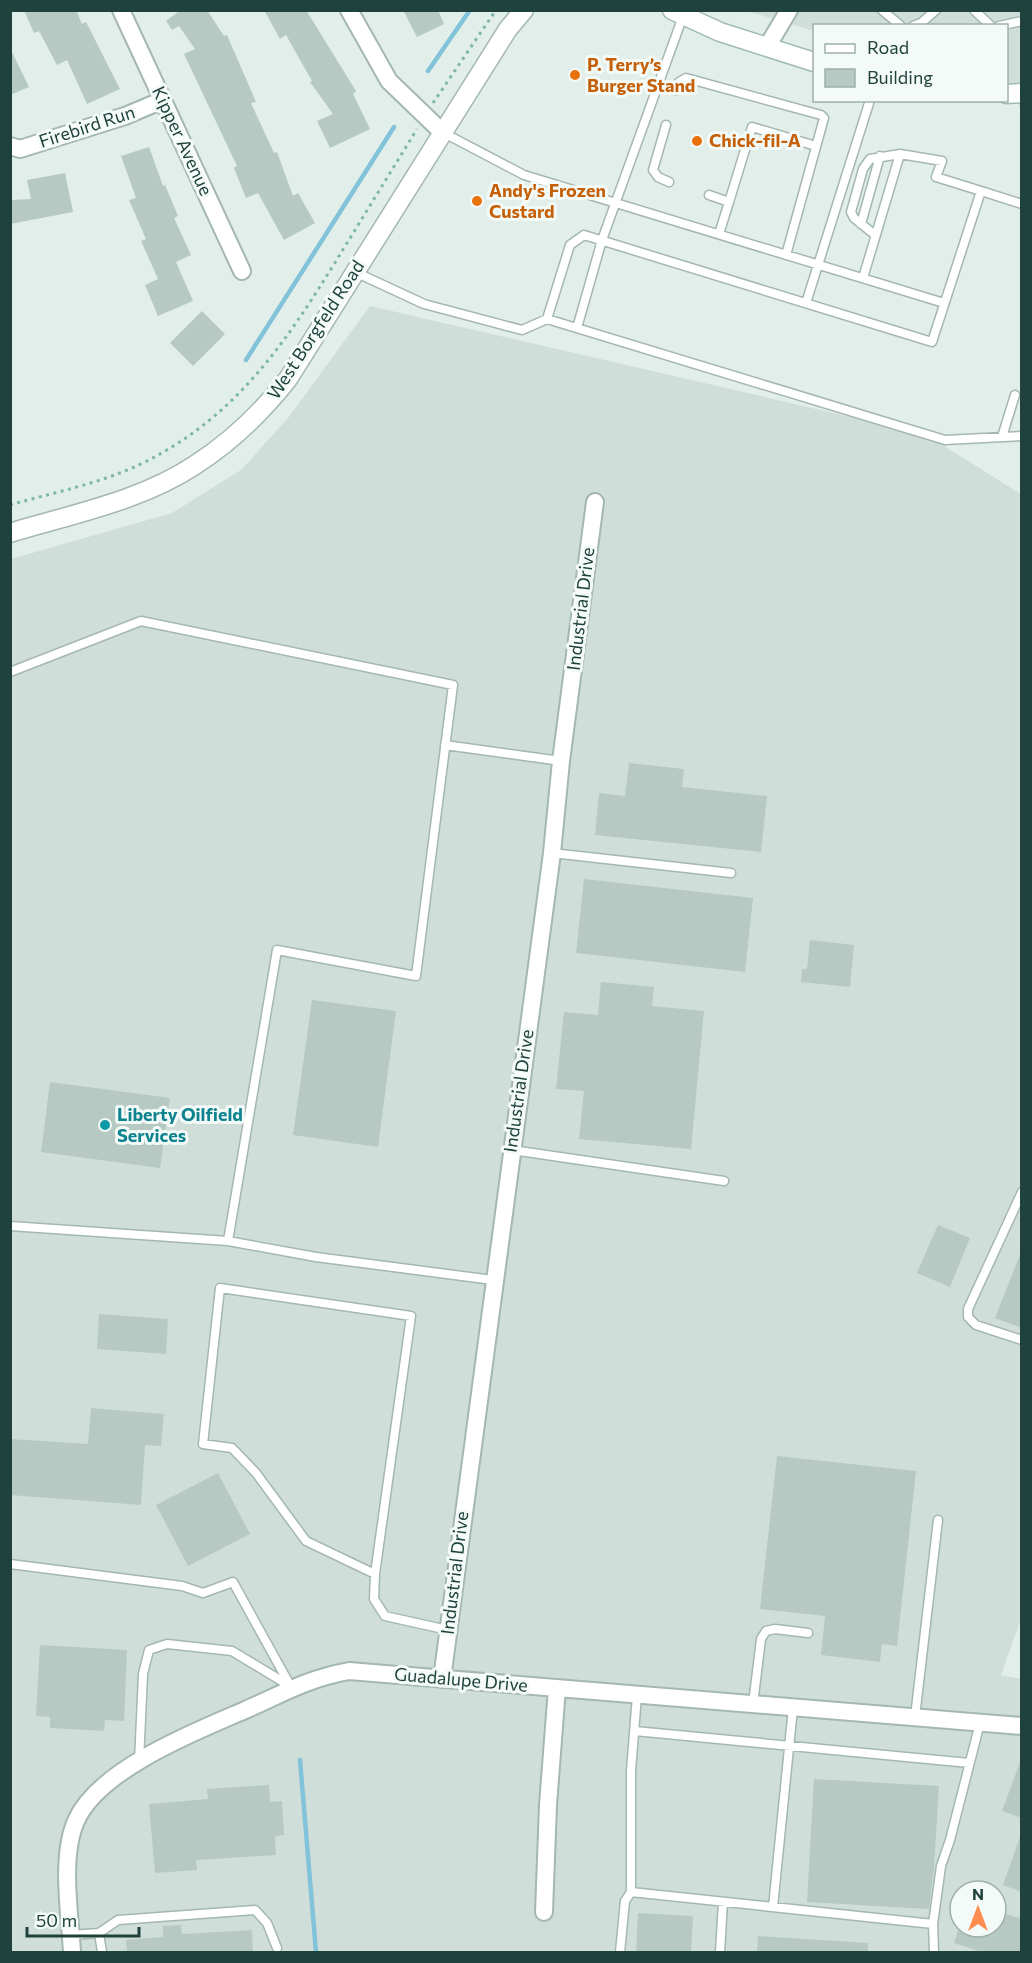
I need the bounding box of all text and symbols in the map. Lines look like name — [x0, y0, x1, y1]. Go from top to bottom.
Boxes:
legend — [813, 24, 1008, 102]
text: Road — [867, 36, 909, 58]
place label: P. Terry’s Burger Stand — [587, 53, 695, 96]
text: Building — [867, 66, 933, 88]
marker: P. Terry’s Burger Stand — [568, 68, 582, 82]
street label: Kipper Avenue — [148, 82, 218, 199]
street label: Firebird Run — [36, 100, 137, 152]
place label: Chick-fil-A — [709, 129, 801, 151]
marker: Chick-fil-A — [690, 134, 704, 148]
place label: Andy's Frozen Custard — [489, 179, 606, 222]
marker: Andy's Frozen Custard — [470, 194, 484, 208]
street label: West Borgfeld Road — [262, 256, 368, 403]
street label: Industrial Drive — [562, 546, 598, 672]
street label: Industrial Drive — [498, 1028, 538, 1154]
place label: Liberty Oilfield Services — [117, 1103, 243, 1146]
marker: Liberty Oilfield Services — [98, 1118, 112, 1132]
street label: Industrial Drive — [436, 1510, 472, 1636]
street label: Guadalupe Drive — [393, 1662, 529, 1696]
north arrow — [948, 1879, 1008, 1939]
text: N — [972, 1884, 984, 1903]
scale bar — [27, 1900, 140, 1938]
text: 50 m — [36, 1909, 77, 1931]

